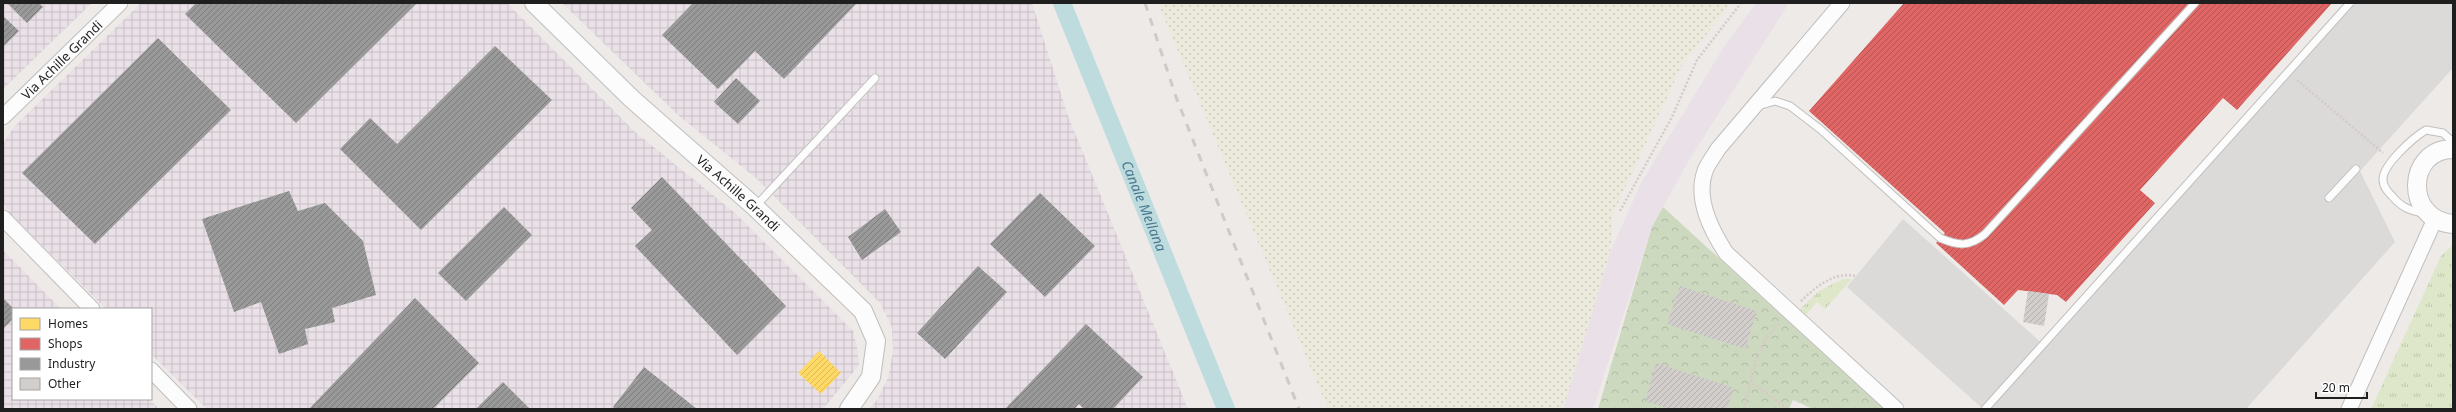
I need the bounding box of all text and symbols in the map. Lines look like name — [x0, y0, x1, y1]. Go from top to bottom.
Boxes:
street label: Via Achille Grandi — [17, 16, 106, 103]
street label: Via Achille Grandi — [693, 151, 784, 235]
water label: Canale Mellana — [1118, 158, 1171, 254]
legend — [12, 308, 152, 400]
text: Homes — [48, 315, 88, 332]
text: Shops — [48, 335, 83, 352]
text: Industry — [48, 355, 96, 372]
scale bar — [2316, 374, 2367, 400]
text: Other — [48, 375, 81, 392]
text: 20 m — [2322, 379, 2350, 396]

